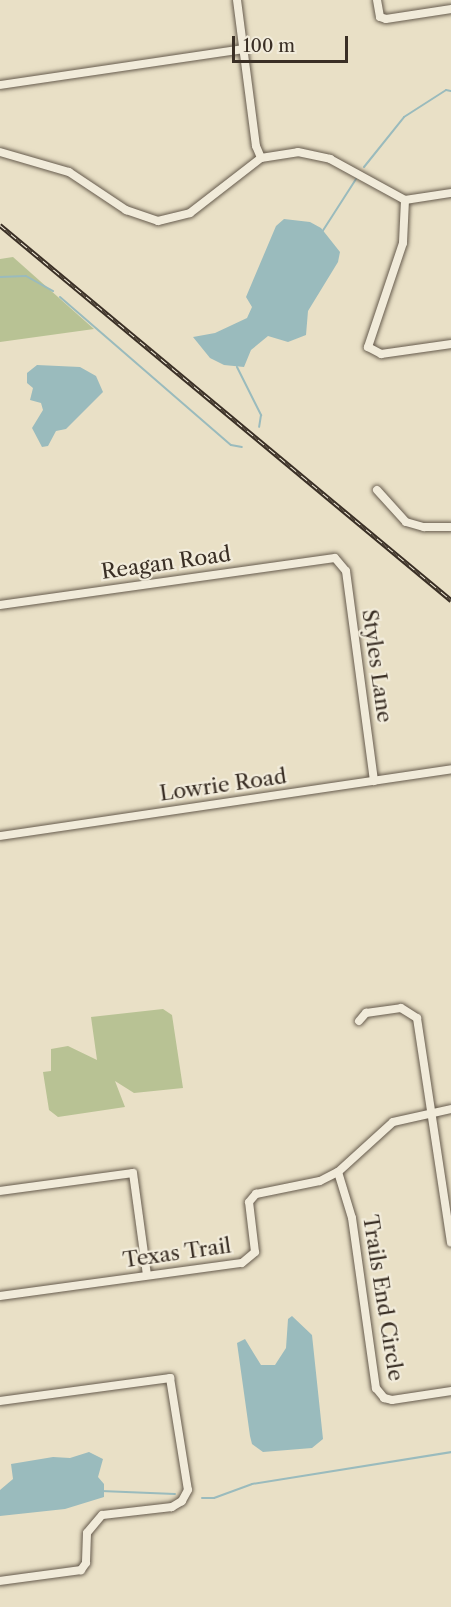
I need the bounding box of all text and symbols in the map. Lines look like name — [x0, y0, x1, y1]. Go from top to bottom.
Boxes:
scale bar — [235, 24, 350, 62]
text: 100 m — [243, 35, 295, 57]
street label: Reagan Road — [99, 541, 233, 585]
street label: Styles Lane — [357, 608, 397, 724]
street label: Lowrie Road — [158, 764, 288, 806]
street label: Trails End Circle — [357, 1213, 409, 1383]
street label: Texas Trail — [121, 1233, 233, 1273]

